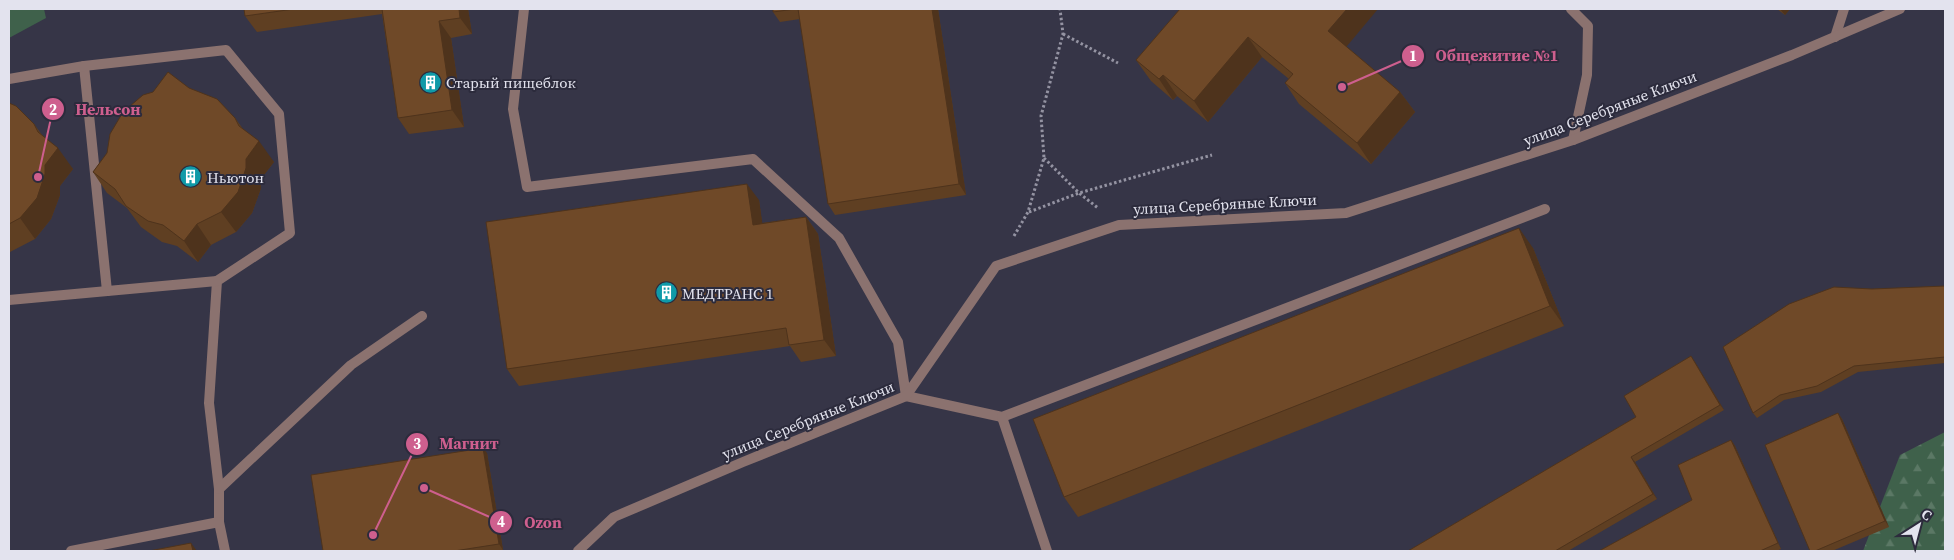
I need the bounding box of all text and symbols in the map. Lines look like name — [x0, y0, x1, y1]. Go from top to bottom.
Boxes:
callout: Общежитие №1 — [1401, 40, 1569, 71]
text: Общежитие №1 — [1436, 44, 1558, 66]
text: 1 — [1409, 45, 1417, 66]
street label: улица Серебряные Ключи — [1520, 65, 1700, 151]
building icon: Старый пищеблок — [418, 70, 442, 94]
place label: Старый пищеблок — [446, 72, 576, 93]
callout: Нельсон — [41, 94, 151, 125]
text: Нельсон — [75, 98, 141, 120]
text: 2 — [49, 99, 57, 120]
building icon: Ньютон — [179, 165, 203, 189]
place label: Ньютон — [207, 167, 264, 188]
street label: улица Серебряные Ключи — [1133, 189, 1318, 219]
building icon: МЕДТРАНС 1 — [654, 281, 678, 305]
place label: МЕДТРАНС 1 — [682, 283, 774, 304]
street label: улица Серебряные Ключи — [719, 376, 898, 464]
callout: Магнит — [404, 428, 509, 459]
text: Магнит — [439, 432, 499, 454]
text: 3 — [413, 433, 421, 454]
north arrow — [1894, 500, 1944, 550]
text: С — [1917, 504, 1936, 525]
callout: Ozon — [489, 506, 571, 537]
text: 4 — [497, 511, 505, 532]
text: Ozon — [524, 511, 562, 533]

